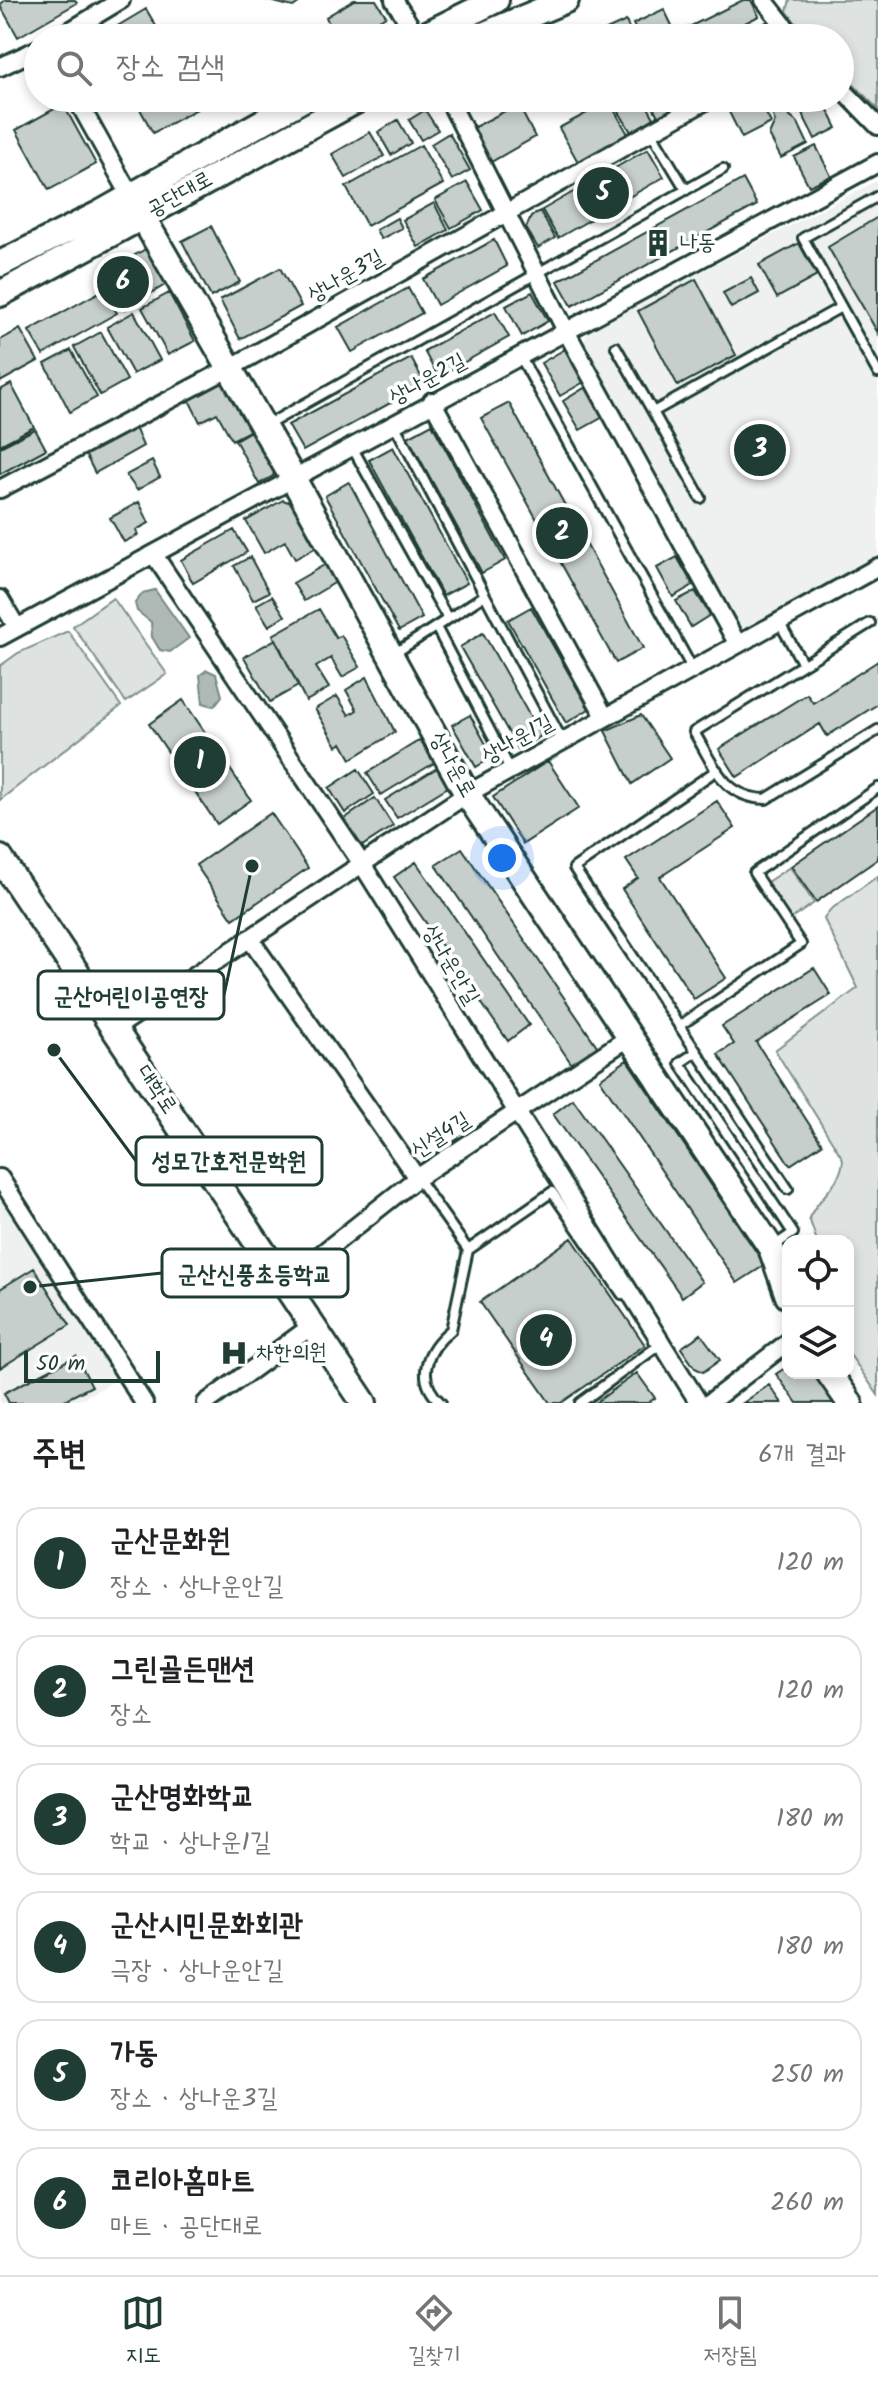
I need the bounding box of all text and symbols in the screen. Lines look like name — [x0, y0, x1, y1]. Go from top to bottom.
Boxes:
search box — [24, 24, 854, 112]
text: 장소 검색 — [116, 44, 225, 92]
icon: search — [52, 46, 96, 90]
street label: 공단대로 — [141, 163, 219, 227]
pin: 5 — [577, 163, 629, 223]
place label: 나동 — [680, 226, 715, 261]
building icon: 나동 — [643, 228, 673, 258]
street label: 상나운3길 — [301, 241, 391, 313]
pin: 6 — [97, 252, 149, 312]
street label: 상나운2길 — [383, 344, 473, 416]
pin: 3 — [734, 420, 786, 480]
pin: 2 — [536, 503, 588, 563]
street label: 상나운1길 — [476, 706, 561, 774]
street label: 상나운로 — [420, 726, 484, 804]
pin: 1 — [174, 732, 226, 792]
your location — [482, 838, 522, 878]
street label: 상나운안길 — [412, 918, 488, 1012]
callout: 군산어린이공연장 — [38, 971, 224, 1019]
text: 군산어린이공연장 — [54, 978, 209, 1017]
street label: 대학로 — [127, 1058, 185, 1122]
street label: 신설4길 — [404, 1103, 478, 1168]
callout: 성모간호전문학원 — [136, 1137, 322, 1185]
text: 성모간호전문학원 — [152, 1143, 306, 1182]
map controls — [782, 1235, 854, 1379]
button: locate — [782, 1235, 854, 1307]
callout: 군산신풍초등학교 — [162, 1249, 348, 1297]
text: 군산신풍초등학교 — [178, 1256, 332, 1295]
button: layers — [782, 1307, 854, 1379]
pin: 4 — [520, 1310, 572, 1370]
place label: 차한의원 — [256, 1336, 327, 1371]
hospital icon: 차한의원 — [219, 1338, 249, 1368]
scale bar — [24, 1347, 160, 1383]
text: 50 m — [36, 1347, 85, 1382]
text: 주변 — [32, 1428, 87, 1482]
text: 6개 결과 — [758, 1434, 846, 1476]
text: 군산문화원 — [110, 1518, 231, 1566]
text: 1 — [56, 1542, 64, 1584]
text: 120 m — [777, 1542, 844, 1584]
text: 장소 · 상나운안길 — [110, 1566, 283, 1608]
text: 그린골든맨션 — [110, 1646, 255, 1694]
text: 2 — [52, 1670, 68, 1712]
text: 120 m — [777, 1670, 844, 1712]
text: 장소 — [110, 1694, 152, 1736]
text: 군산명화학교 — [110, 1774, 255, 1822]
text: 3 — [53, 1798, 67, 1840]
text: 180 m — [776, 1798, 844, 1840]
text: 학교 · 상나운1길 — [110, 1822, 271, 1864]
text: 군산시민문화회관 — [110, 1902, 303, 1950]
text: 4 — [53, 1926, 67, 1968]
text: 180 m — [776, 1926, 844, 1968]
text: 극장 · 상나운안길 — [110, 1950, 283, 1992]
text: 가동 — [110, 2030, 158, 2078]
text: 5 — [53, 2054, 67, 2096]
text: 250 m — [771, 2054, 844, 2096]
text: 장소 · 상나운3길 — [110, 2078, 277, 2120]
text: 코리아홈마트 — [110, 2158, 255, 2206]
text: 6 — [53, 2182, 67, 2224]
text: 260 m — [770, 2182, 844, 2224]
text: 마트 · 공단대로 — [110, 2206, 263, 2248]
tab: 지도 — [121, 2291, 165, 2374]
tab: 길찾기 — [408, 2291, 461, 2374]
tab: 저장됨 — [704, 2291, 757, 2374]

